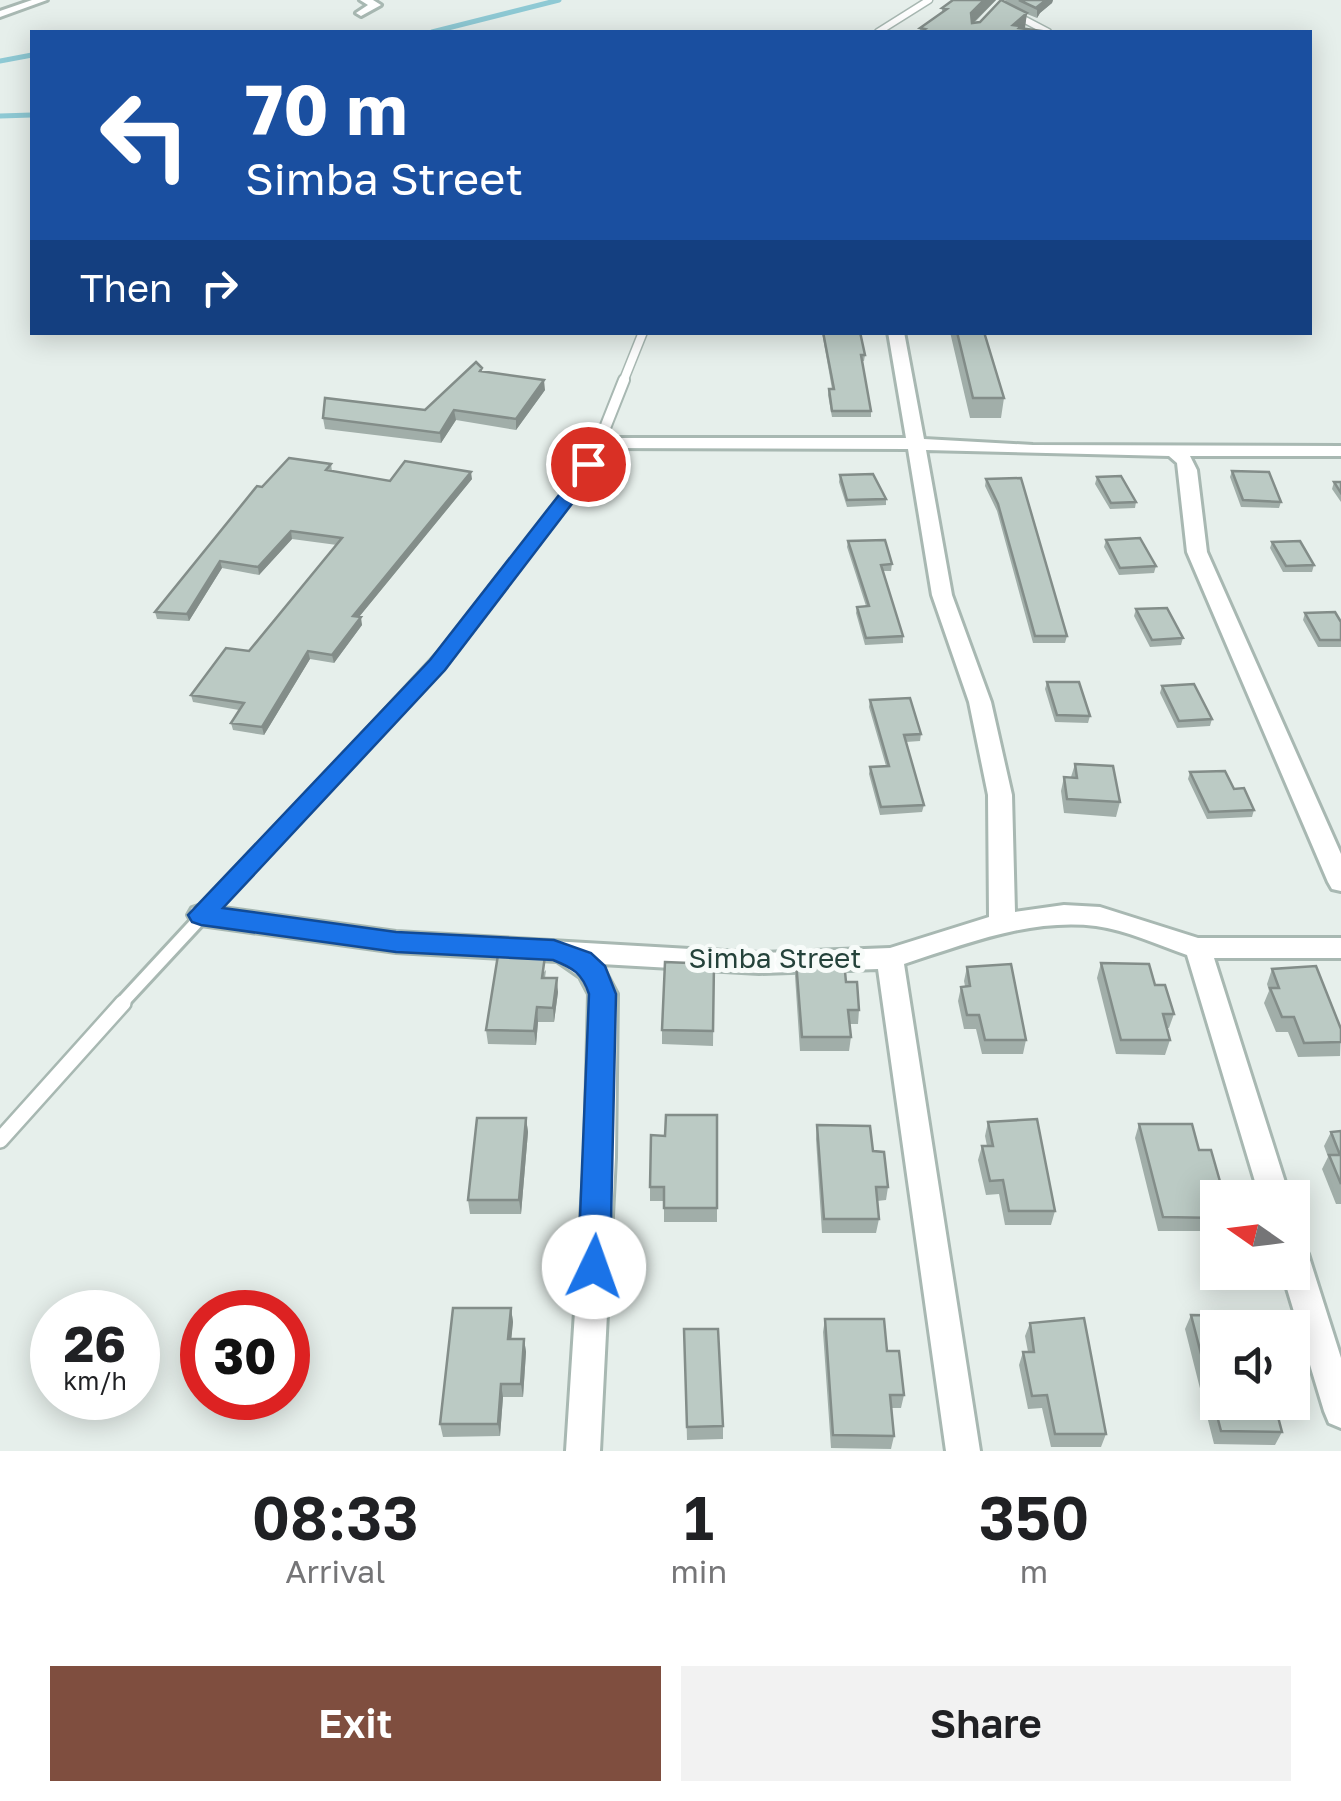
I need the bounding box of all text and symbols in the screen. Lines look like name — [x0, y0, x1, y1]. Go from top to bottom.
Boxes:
text: 70 m — [245, 66, 407, 150]
icon: left — [80, 70, 210, 200]
text: Simba Street — [245, 151, 523, 205]
icon: right — [192, 260, 247, 315]
text: Then — [80, 265, 172, 310]
pin — [546, 422, 631, 507]
icon: arrive — [561, 437, 616, 492]
street label: Simba Street — [688, 941, 862, 974]
north arrow — [1200, 1180, 1310, 1290]
map controls — [1200, 1180, 1310, 1420]
position arrow — [542, 1215, 646, 1319]
speed limit sign: 30 — [180, 1290, 310, 1420]
button: sound — [1200, 1310, 1310, 1420]
text: 26 — [64, 1313, 126, 1373]
text: km/h — [63, 1365, 127, 1396]
text: 08:33 — [252, 1481, 419, 1553]
text: 1 — [684, 1481, 714, 1553]
text: 350 — [979, 1481, 1089, 1553]
text: Arrival — [285, 1552, 385, 1590]
text: min — [671, 1552, 727, 1590]
text: m — [1020, 1552, 1048, 1590]
button: Exit — [50, 1666, 661, 1781]
button: Share — [681, 1666, 1291, 1781]

